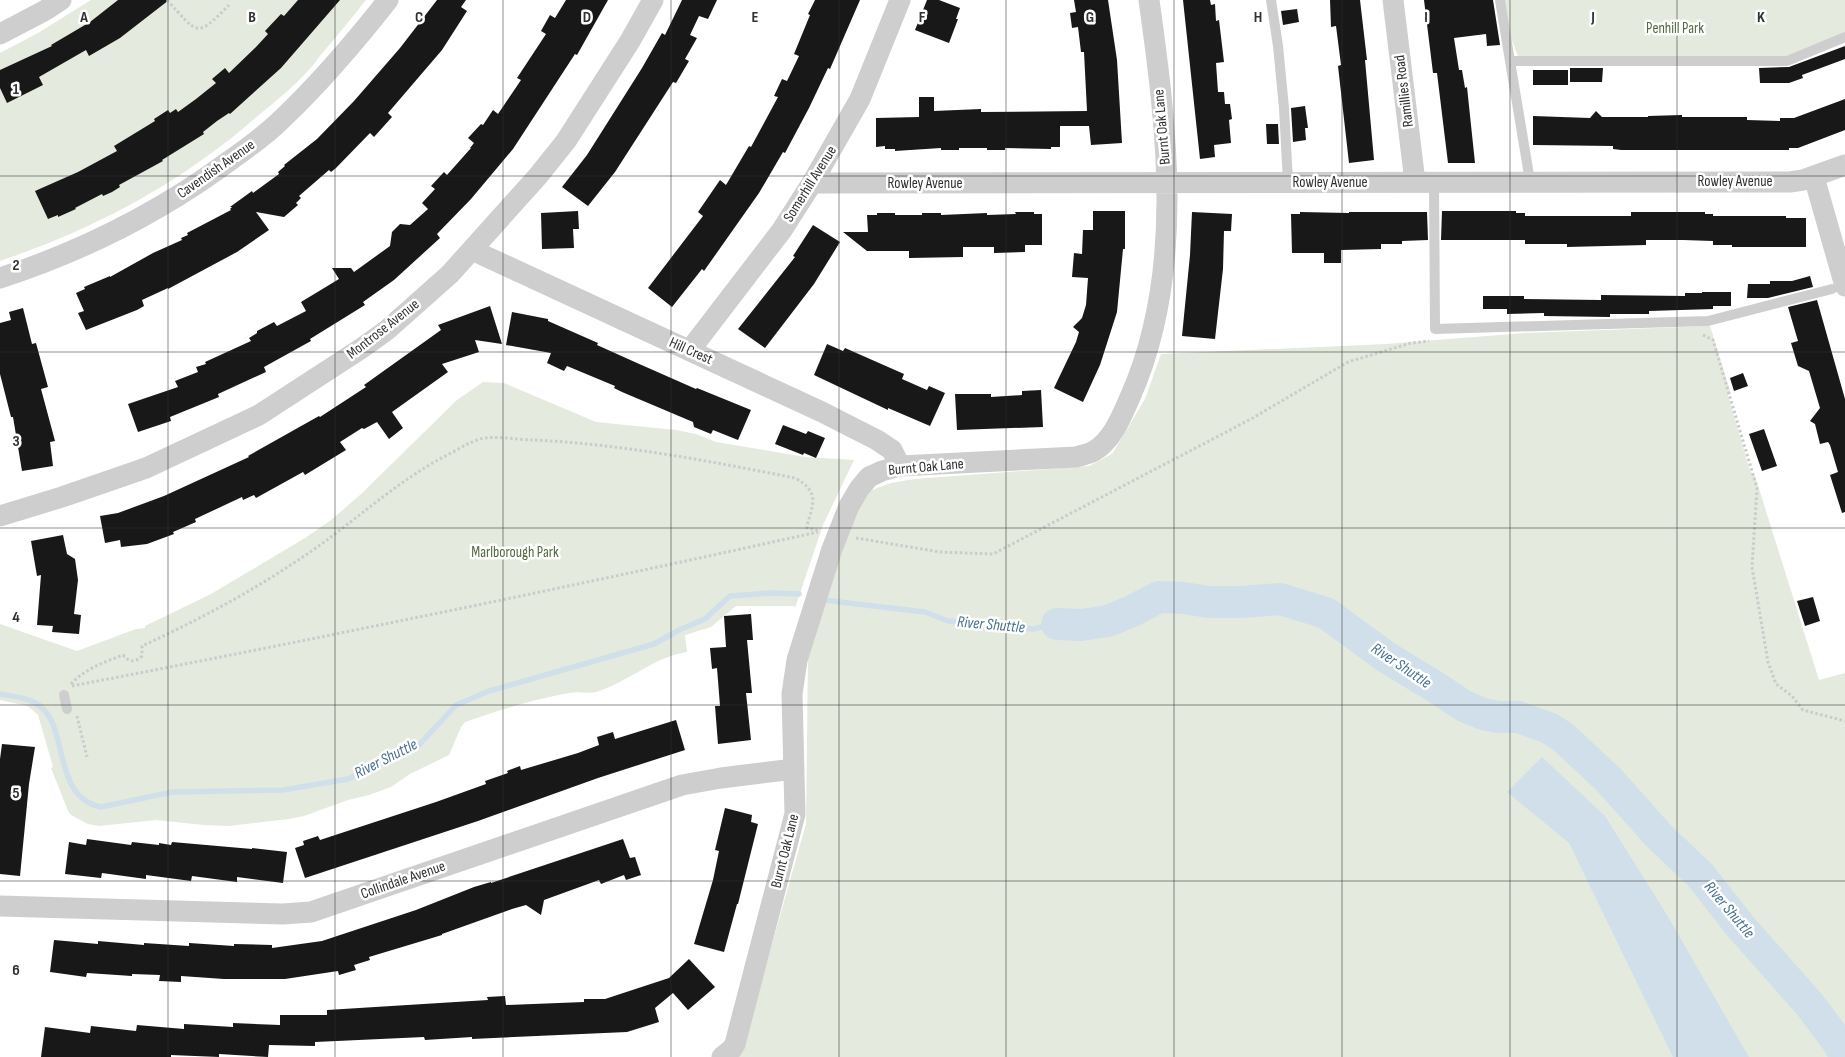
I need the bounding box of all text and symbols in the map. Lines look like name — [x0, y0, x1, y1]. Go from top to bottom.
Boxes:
text: A — [79, 8, 88, 27]
text: B — [248, 8, 256, 27]
text: C — [415, 8, 423, 27]
text: D — [583, 8, 591, 27]
text: E — [752, 8, 759, 27]
text: F — [919, 8, 926, 27]
text: G — [1086, 8, 1094, 27]
text: H — [1254, 8, 1262, 27]
text: I — [1424, 8, 1428, 27]
text: J — [1590, 8, 1595, 27]
text: K — [1757, 8, 1765, 27]
park label: Penhill Park — [1646, 19, 1704, 38]
street label: Ramillies Road — [1390, 54, 1418, 128]
text: 1 — [13, 80, 20, 99]
street label: Burnt Oak Lane — [1149, 88, 1175, 166]
street label: Cavendish Avenue — [173, 135, 259, 203]
street label: Somerhill Avenue — [779, 142, 841, 226]
street label: Rowley Avenue — [1698, 172, 1772, 191]
street label: Rowley Avenue — [1293, 173, 1367, 192]
street label: Rowley Avenue — [888, 174, 962, 193]
text: 2 — [12, 256, 20, 275]
street label: Montrose Avenue — [343, 295, 423, 363]
street label: Hill Crest — [666, 333, 716, 369]
text: 3 — [12, 432, 20, 451]
street label: Burnt Oak Lane — [887, 454, 965, 480]
park label: Marlborough Park — [471, 543, 559, 562]
text: 4 — [12, 608, 20, 627]
water label: River Shuttle — [956, 613, 1026, 637]
water label: River Shuttle — [1368, 639, 1434, 693]
water label: River Shuttle — [351, 735, 421, 783]
text: 5 — [12, 784, 20, 803]
street label: Burnt Oak Lane — [767, 812, 803, 890]
street label: Collindale Avenue — [358, 857, 448, 903]
water label: River Shuttle — [1700, 878, 1758, 942]
text: 6 — [12, 961, 20, 980]

